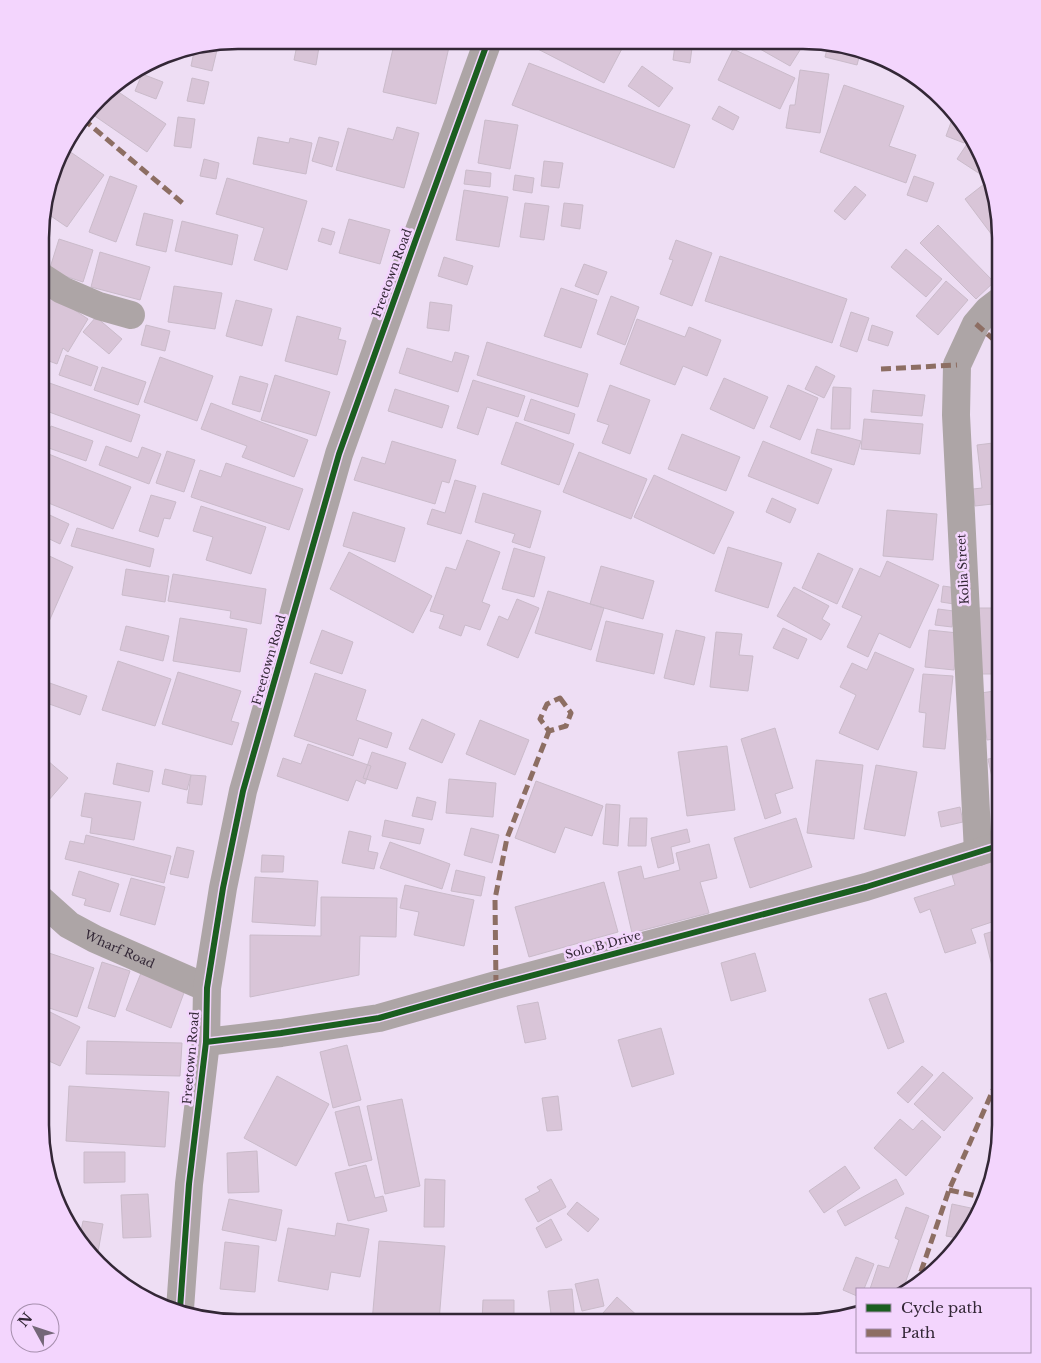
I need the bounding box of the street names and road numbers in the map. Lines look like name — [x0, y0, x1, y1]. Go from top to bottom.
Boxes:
street label: Freetown Road — [369, 226, 415, 319]
street label: Kolia Street — [953, 533, 972, 605]
street label: Freetown Road — [248, 613, 289, 707]
street label: Wharf Road — [81, 926, 157, 971]
street label: Solo B Drive — [563, 927, 642, 962]
street label: Freetown Road — [179, 1011, 202, 1105]

